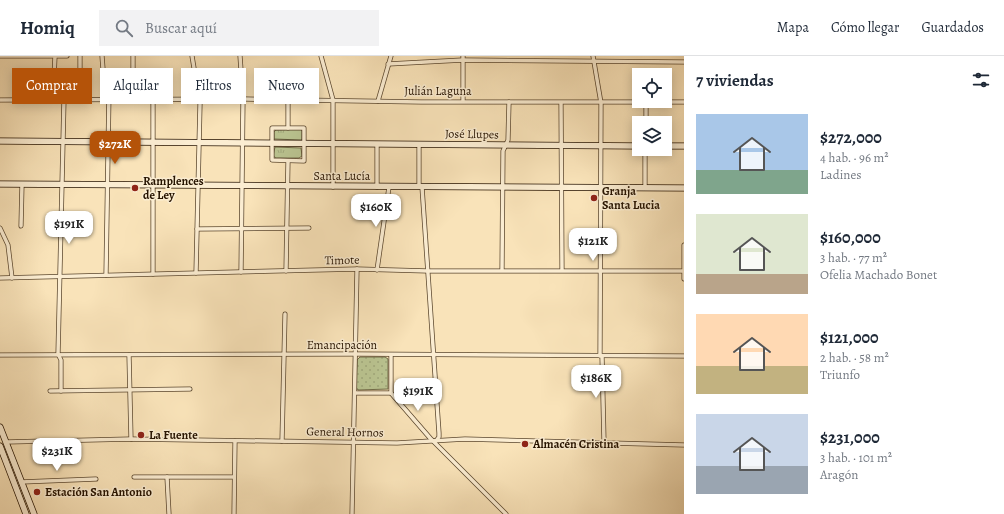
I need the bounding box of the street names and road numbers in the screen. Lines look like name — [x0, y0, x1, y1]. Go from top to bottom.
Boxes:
street label: Julián Laguna — [404, 83, 472, 99]
street label: José Llupes — [445, 126, 499, 142]
street label: Santa Lucía — [314, 168, 371, 184]
street label: Timote — [324, 252, 360, 268]
street label: Emancipación — [307, 337, 378, 353]
street label: General Hornos — [306, 423, 384, 441]

